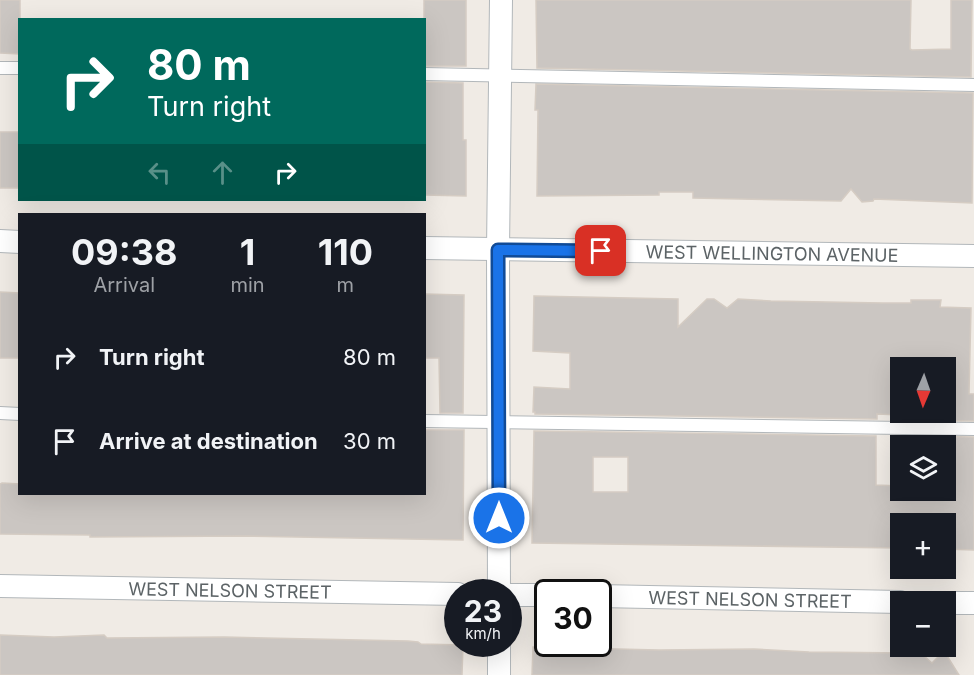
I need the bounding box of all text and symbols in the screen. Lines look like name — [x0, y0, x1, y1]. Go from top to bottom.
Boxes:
text: 80 m — [147, 39, 251, 90]
icon: right — [48, 42, 126, 120]
text: Turn right — [147, 90, 271, 123]
icon: left — [143, 156, 176, 189]
icon: ahead — [206, 156, 239, 189]
icon: right — [269, 156, 302, 189]
pin — [575, 225, 626, 276]
text: 09:38 — [71, 230, 177, 274]
text: 1 — [240, 230, 255, 274]
text: 110 — [318, 230, 373, 274]
icon: arrive — [584, 234, 617, 267]
street label: WEST WELLINGTON AVENUE — [645, 241, 899, 265]
text: Arrival — [93, 273, 155, 297]
text: min — [230, 273, 265, 297]
text: m — [337, 273, 354, 297]
icon: right — [48, 341, 81, 374]
text: Turn right — [99, 344, 205, 370]
text: 80 m — [343, 344, 396, 370]
north arrow — [890, 357, 956, 423]
map controls — [890, 357, 956, 657]
icon: arrive — [48, 425, 81, 458]
text: Arrive at destination — [99, 428, 318, 454]
text: 30 m — [343, 428, 396, 454]
button: layers — [890, 435, 956, 501]
position arrow — [467, 486, 531, 550]
button: + — [890, 513, 956, 579]
street label: WEST NELSON STREET — [128, 578, 332, 602]
speed limit sign: 30 — [534, 579, 612, 657]
street label: WEST NELSON STREET — [648, 587, 852, 612]
button: − — [890, 591, 956, 657]
text: 23 — [464, 593, 502, 629]
text: km/h — [465, 624, 501, 643]

